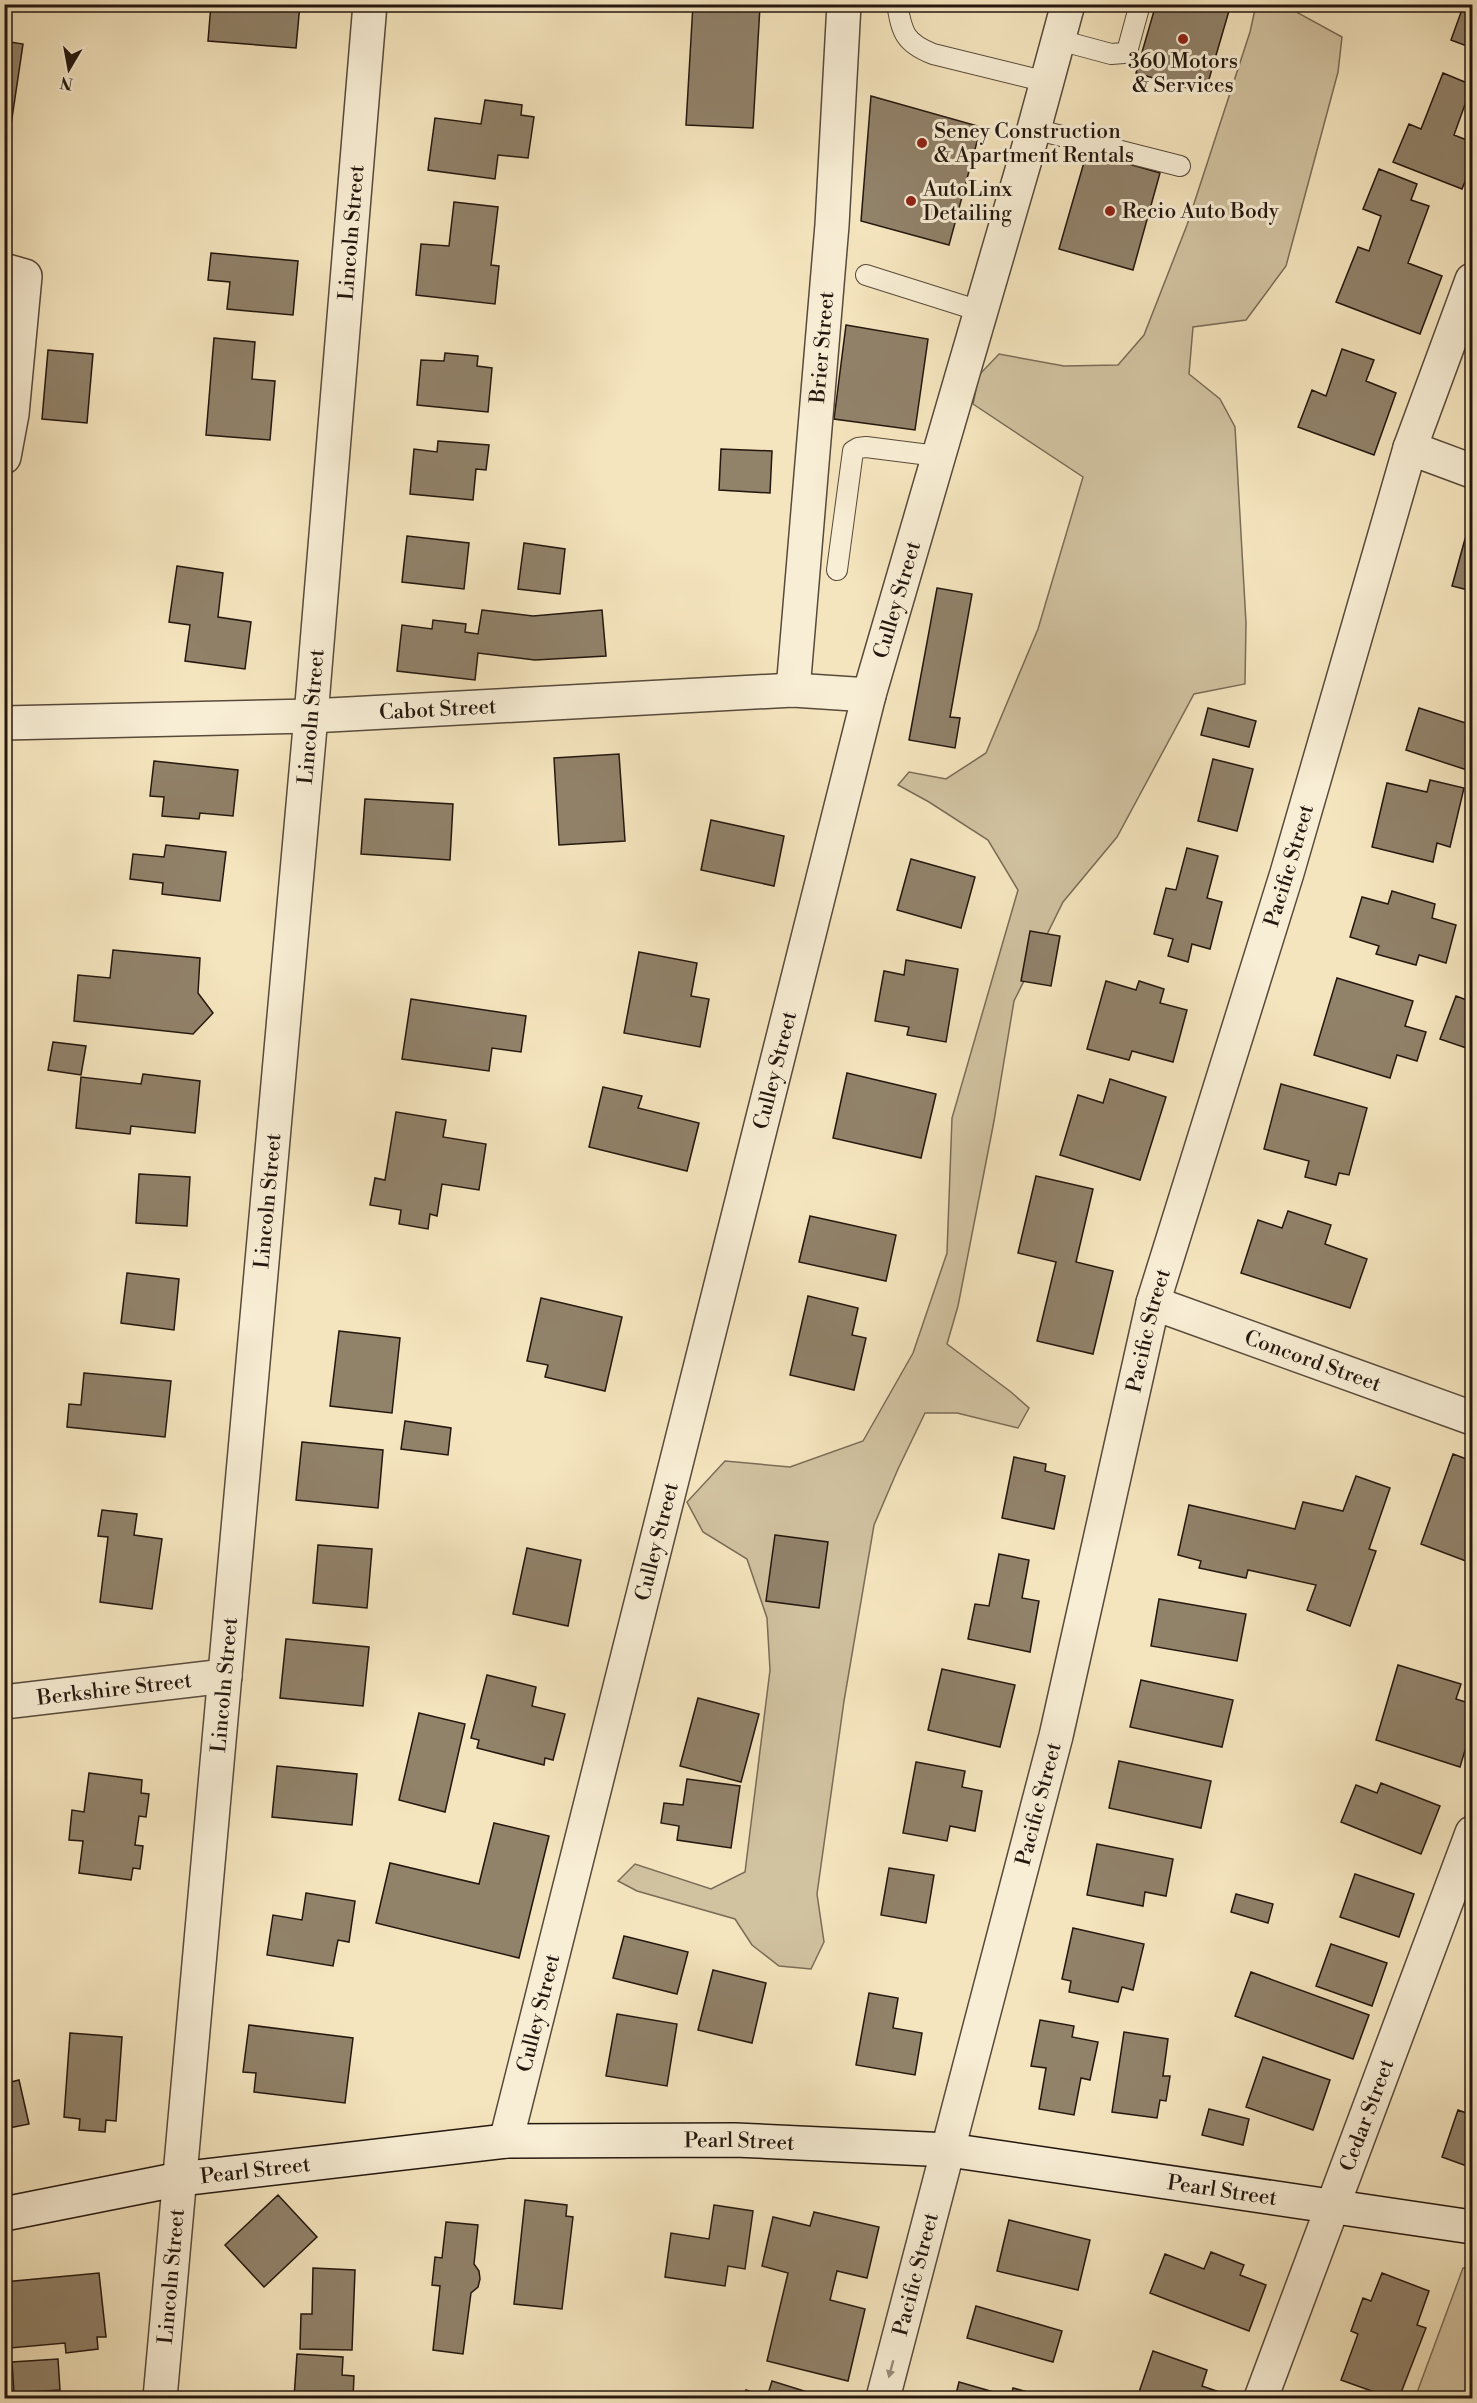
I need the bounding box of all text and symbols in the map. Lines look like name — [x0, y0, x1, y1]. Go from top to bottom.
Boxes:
marker: 360 Motors & Services — [1176, 32, 1190, 46]
north arrow — [39, 39, 99, 99]
place label: 360 Motors & Services — [1128, 49, 1238, 99]
text: N — [58, 72, 75, 94]
place label: Seney Construction & Apartment Rentals — [934, 119, 1134, 169]
marker: Seney Construction & Apartment Rentals — [915, 136, 929, 150]
street label: Lincoln Street — [333, 163, 371, 301]
place label: AutoLinx Detailing — [922, 177, 1013, 227]
marker: AutoLinx Detailing — [904, 194, 918, 208]
place label: Recio Auto Body — [1122, 199, 1280, 225]
marker: Recio Auto Body — [1103, 204, 1117, 218]
street label: Brier Street — [805, 290, 840, 405]
street label: Culley Street — [868, 538, 927, 662]
street label: Lincoln Street — [293, 647, 331, 786]
street label: Cabot Street — [378, 694, 498, 726]
street label: Pacific Street — [1259, 801, 1320, 930]
street label: Culley Street — [748, 1008, 803, 1132]
street label: Lincoln Street — [249, 1131, 288, 1270]
street label: Pacific Street — [1121, 1265, 1177, 1395]
street label: Concord Street — [1241, 1325, 1385, 1398]
street label: Culley Street — [630, 1479, 685, 1604]
street label: Lincoln Street — [206, 1616, 244, 1754]
street label: Berkshire Street — [35, 1668, 194, 1712]
street label: Pacific Street — [1011, 1739, 1068, 1869]
street label: Culley Street — [512, 1951, 567, 2075]
street label: Cedar Street — [1335, 2055, 1401, 2175]
street label: Pearl Street — [684, 2128, 796, 2157]
street label: Pearl Street — [199, 2152, 312, 2191]
street label: Pearl Street — [1165, 2170, 1279, 2212]
street label: Lincoln Street — [153, 2207, 191, 2345]
street label: Pacific Street — [888, 2209, 945, 2339]
one-way arrow — [886, 2360, 895, 2378]

